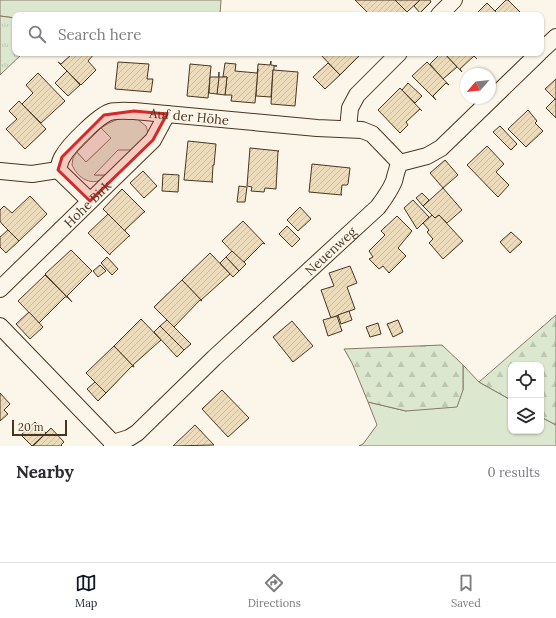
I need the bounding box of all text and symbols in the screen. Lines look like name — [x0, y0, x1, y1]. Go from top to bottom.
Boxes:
search box — [12, 12, 544, 56]
icon: search — [26, 23, 48, 45]
text: Search here — [58, 25, 141, 44]
north arrow — [460, 68, 496, 104]
street label: Auf der Höhe — [148, 104, 230, 128]
street label: Hohe Birk — [60, 177, 115, 231]
street label: Neuenweg — [301, 222, 360, 279]
map controls — [508, 362, 544, 434]
button: locate — [508, 362, 544, 398]
button: layers — [508, 398, 544, 434]
scale bar — [12, 418, 67, 437]
text: 20 m — [18, 420, 43, 434]
text: Nearby — [16, 461, 74, 483]
text: 0 results — [488, 464, 540, 481]
tab: Map — [75, 572, 97, 610]
tab: Directions — [248, 572, 301, 610]
tab: Saved — [451, 572, 481, 610]

